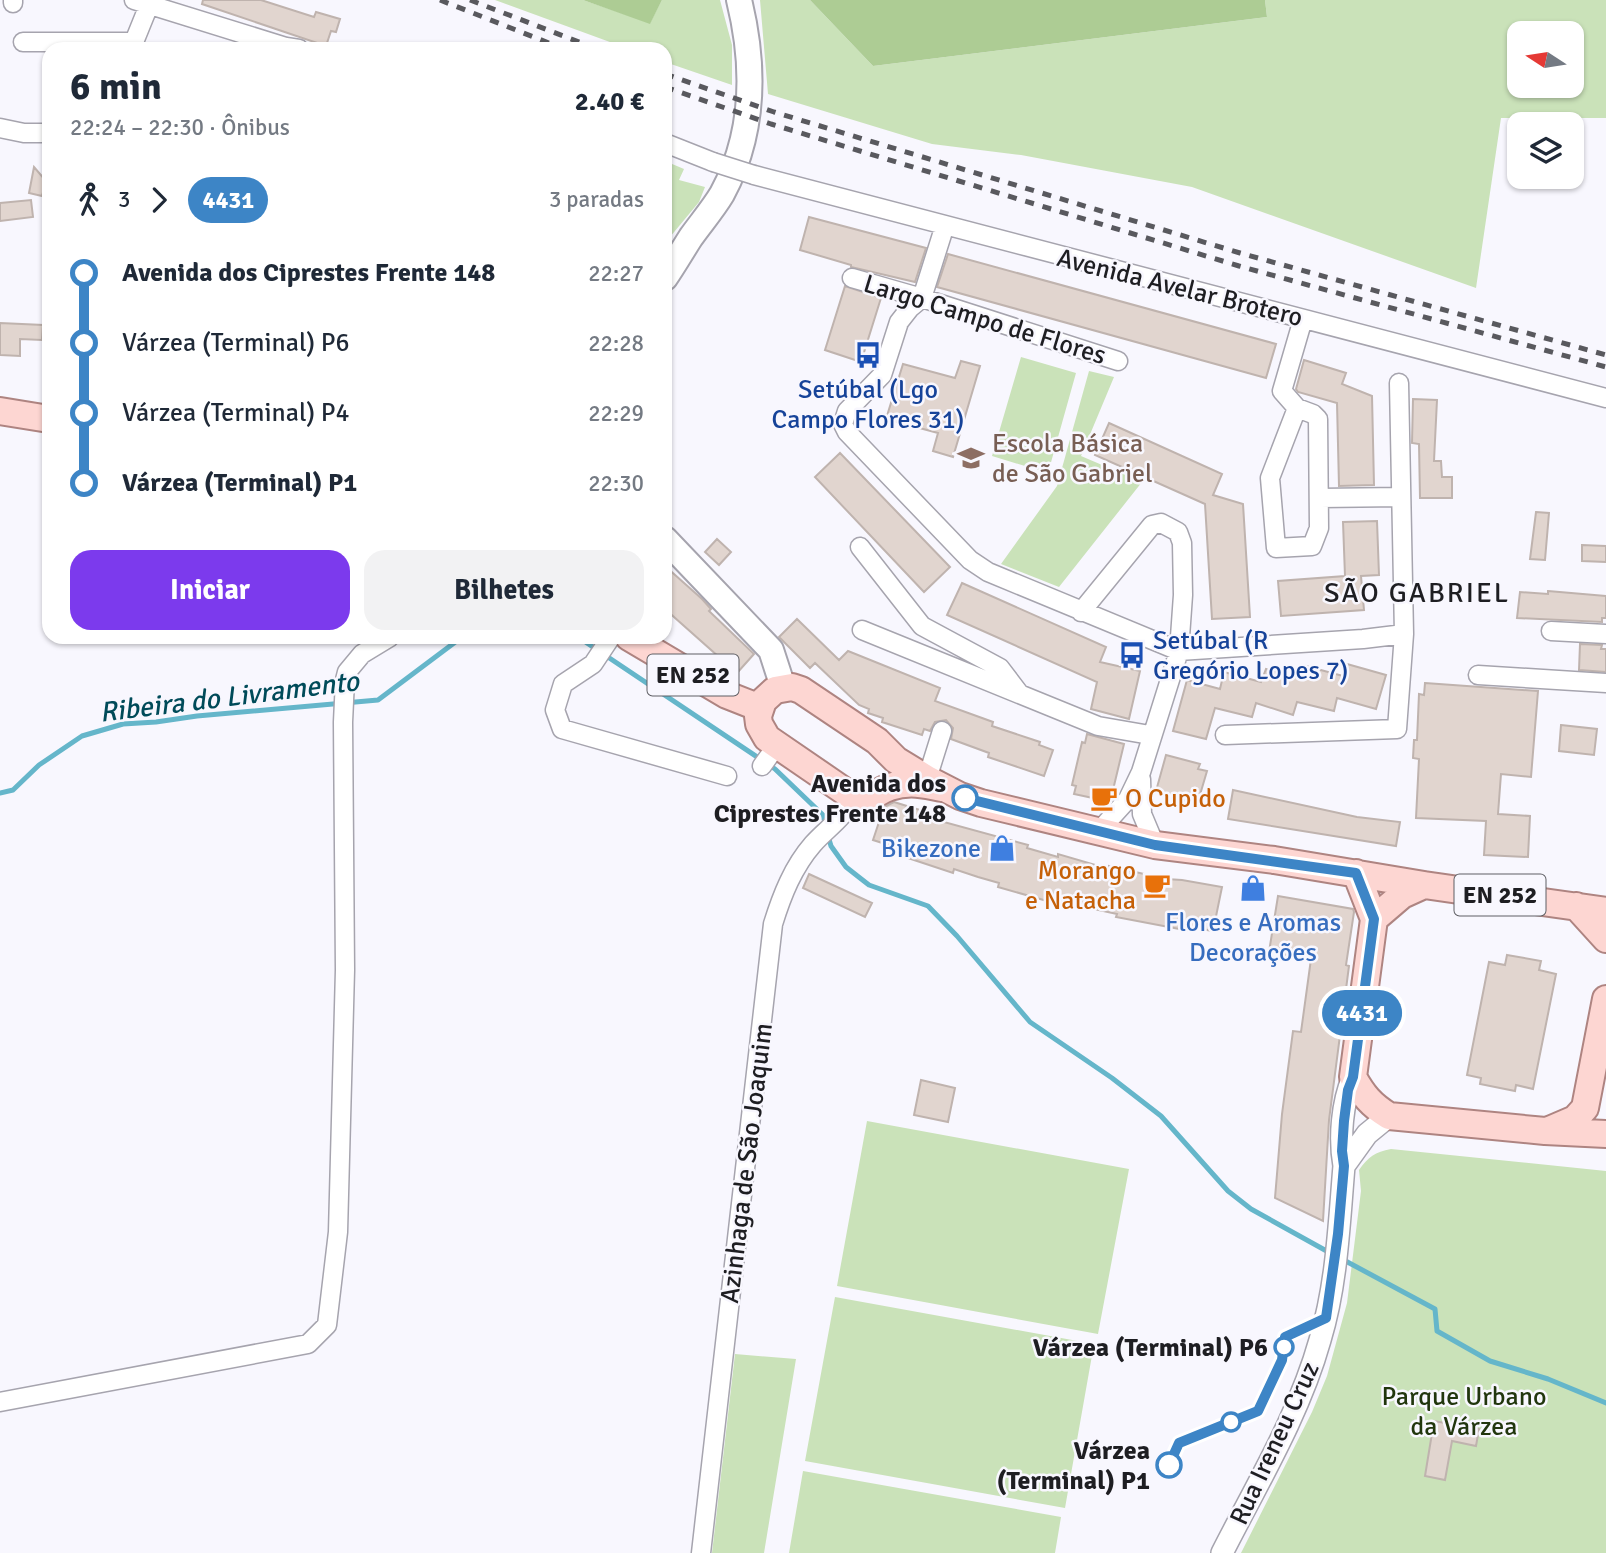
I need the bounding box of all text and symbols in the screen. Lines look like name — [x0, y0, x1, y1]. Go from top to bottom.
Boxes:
north arrow — [1507, 21, 1584, 98]
map controls — [1507, 21, 1584, 189]
text: 6 min — [70, 63, 162, 110]
text: 2.40 € — [575, 86, 644, 118]
button: layers — [1507, 112, 1584, 189]
text: 22:24 – 22:30 · Ônibus — [70, 113, 290, 142]
icon: walk — [70, 181, 108, 219]
icon: forward — [140, 181, 178, 219]
text: 3 — [118, 185, 130, 214]
text: 4431 — [202, 185, 254, 215]
text: 3 paradas — [549, 185, 644, 214]
street label: Avenida Avelar Brotero — [1054, 242, 1306, 334]
text: Avenida dos Ciprestes Frente 148 — [122, 257, 495, 289]
text: 22:27 — [588, 259, 644, 288]
street label: Largo Campo de Flores — [860, 268, 1110, 372]
text: Várzea (Terminal) P6 — [122, 327, 350, 359]
text: 22:28 — [588, 329, 644, 358]
bus stop icon: Setúbal (Lgo Campo Flores 31) — [853, 340, 883, 370]
place label: Setúbal (Lgo Campo Flores 31) — [772, 374, 964, 436]
text: Várzea (Terminal) P4 — [122, 397, 350, 429]
text: 22:29 — [588, 399, 644, 428]
place label: Escola Básica de São Gabriel — [992, 428, 1153, 490]
school or university icon: Escola Básica de São Gabriel — [956, 443, 986, 473]
text: Várzea (Terminal) P1 — [122, 467, 357, 499]
text: 22:30 — [588, 469, 644, 498]
button: Iniciar — [70, 550, 350, 630]
button: Bilhetes — [364, 550, 644, 630]
district label: SÃO GABRIEL — [1324, 576, 1510, 610]
place label: Setúbal (R Gregório Lopes 7) — [1153, 625, 1348, 687]
bus stop icon: Setúbal (R Gregório Lopes 7) — [1117, 640, 1147, 670]
road number: EN 252 — [648, 654, 738, 696]
water label: Ribeira do Livramento — [98, 664, 362, 730]
place label: Avenida dos Ciprestes Frente 148 — [714, 768, 946, 830]
cafe icon: O Cupido — [1089, 783, 1119, 813]
place label: O Cupido — [1125, 783, 1226, 815]
marker: Avenida dos Ciprestes Frente 148 — [952, 785, 978, 811]
place label: Bikezone — [881, 833, 981, 865]
shop icon: Bikezone — [987, 833, 1017, 863]
place label: Morango e Natacha — [1025, 855, 1136, 917]
cafe icon: Morango e Natacha — [1142, 870, 1172, 900]
shop icon: Flores e Aromas Decorações — [1238, 873, 1268, 903]
road number: EN 252 — [1454, 874, 1546, 916]
place label: Flores e Aromas Decorações — [1165, 907, 1341, 969]
line badge: 4431 — [1313, 990, 1411, 1036]
text: 4431 — [1336, 998, 1388, 1028]
street label: Azinhaga de São Joaquim — [714, 1021, 780, 1305]
place label: Várzea (Terminal) P6 — [1033, 1332, 1268, 1364]
marker: Várzea (Terminal) P6 — [1274, 1337, 1294, 1357]
street label: Rua Ireneu Cruz — [1223, 1357, 1327, 1530]
park label: Parque Urbano da Várzea — [1382, 1381, 1546, 1443]
unlabelled marker — [1221, 1412, 1241, 1432]
place label: Várzea (Terminal) P1 — [997, 1435, 1150, 1497]
marker: Várzea (Terminal) P1 — [1156, 1452, 1182, 1478]

